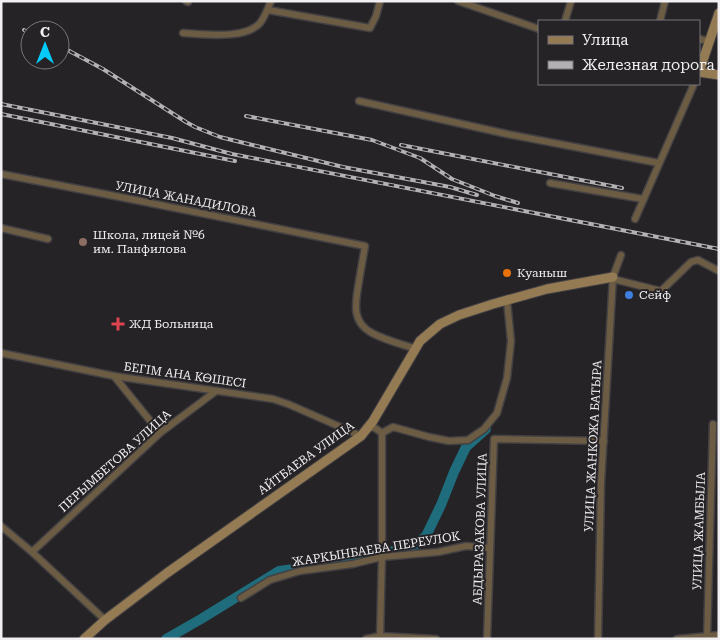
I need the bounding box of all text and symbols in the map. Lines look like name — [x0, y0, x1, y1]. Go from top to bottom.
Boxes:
north arrow — [20, 20, 70, 70]
legend — [538, 20, 700, 85]
text: С — [40, 24, 50, 40]
text: Улица — [582, 31, 628, 49]
text: Железная дорога — [582, 56, 715, 74]
street label: УЛИЦА ЖАНАДИЛОВА — [114, 178, 258, 220]
place label: Школа, лицей №6 им. Панфилова — [93, 228, 205, 256]
marker: Школа, лицей №6 им. Панфилова — [77, 236, 89, 248]
place label: Куаныш — [517, 266, 567, 280]
marker: Куаныш — [501, 267, 513, 279]
place label: Сейф — [639, 288, 671, 302]
marker: Сейф — [623, 289, 635, 301]
marker: ЖД Больница — [111, 317, 125, 331]
place label: ЖД Больница — [129, 317, 214, 331]
street label: БЕГІМ АНА КӨШЕСІ — [123, 359, 247, 391]
street label: УЛИЦА ЖАНКОЖА БАТЫРА — [582, 359, 605, 532]
street label: ПЕРЫМБЕТОВА УЛИЦА — [56, 407, 174, 515]
street label: АЙТБАЕВА УЛИЦА — [255, 418, 357, 498]
street label: АБДЫРАЗАКОВА УЛИЦА — [470, 452, 490, 605]
street label: УЛИЦА ЖАМБЫЛА — [690, 471, 708, 590]
street label: ЖАРКЫНБАЕВА ПЕРЕУЛОК — [291, 529, 461, 569]

